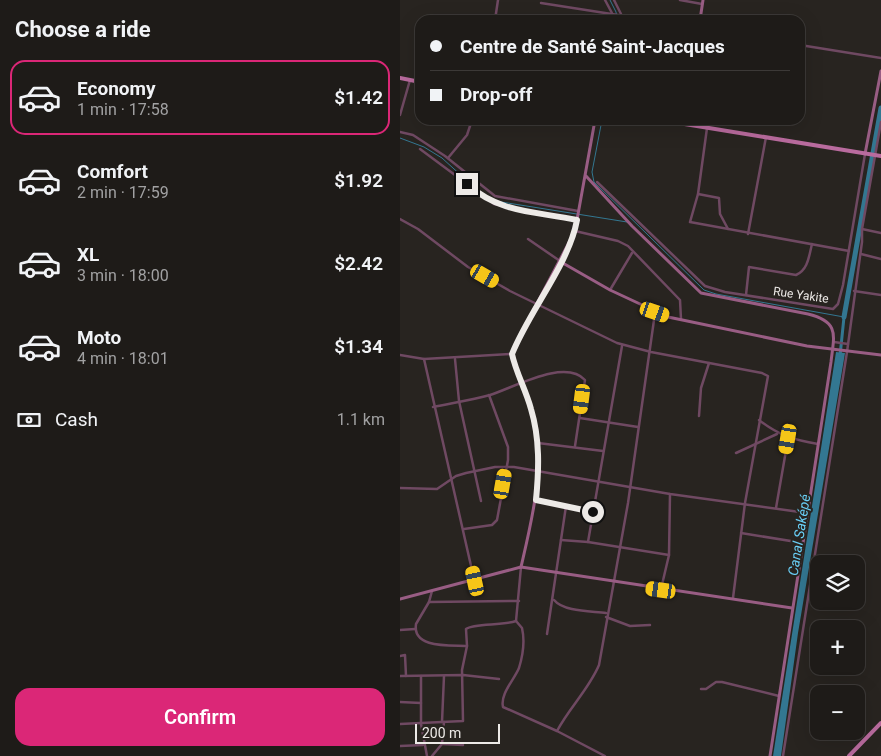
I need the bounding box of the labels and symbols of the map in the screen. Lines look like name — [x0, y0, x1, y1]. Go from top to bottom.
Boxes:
route end — [456, 173, 478, 195]
car — [468, 262, 501, 290]
street label: Rue Yakite — [772, 284, 830, 306]
car — [638, 300, 671, 324]
car — [572, 383, 591, 415]
car — [778, 423, 797, 455]
car — [493, 468, 512, 500]
water label: Canal Saképé — [785, 493, 813, 577]
route start — [582, 501, 604, 523]
car — [464, 565, 485, 597]
car — [645, 580, 676, 600]
scale bar — [415, 721, 500, 744]

